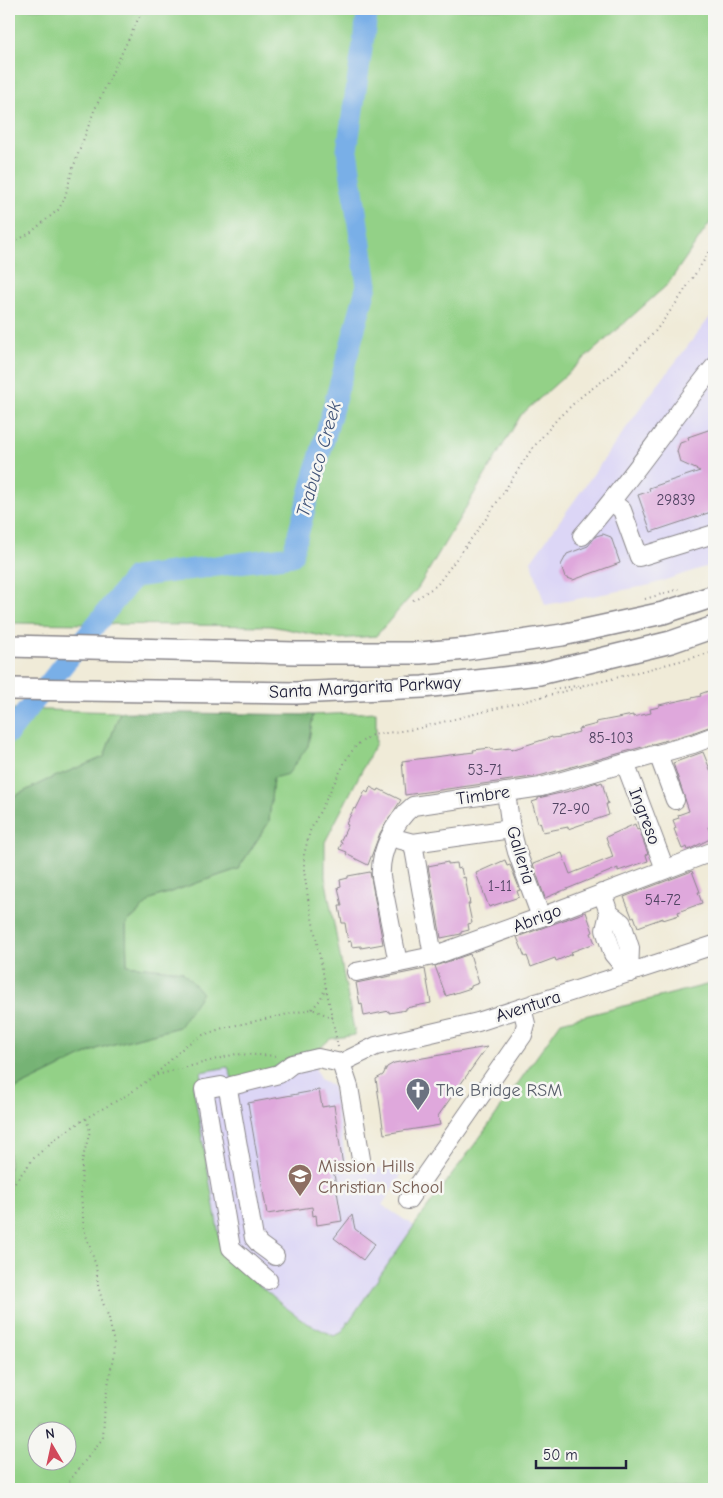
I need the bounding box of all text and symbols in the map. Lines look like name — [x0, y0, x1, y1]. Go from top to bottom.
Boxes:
water label: Trabuco Creek — [292, 398, 346, 520]
house number: 29839 — [656, 491, 696, 509]
street label: Santa Margarita Parkway — [268, 672, 463, 703]
house number: 85-103 — [589, 729, 633, 747]
house number: 53-71 — [468, 761, 502, 779]
street label: Timbre — [455, 781, 511, 810]
street label: Ingreso — [624, 785, 665, 848]
house number: 72-90 — [552, 800, 590, 818]
street label: Galleria — [502, 824, 539, 887]
house number: 1-11 — [488, 877, 512, 895]
house number: 54-72 — [645, 891, 681, 909]
street label: Abrigo — [510, 900, 564, 937]
street label: Aventura — [493, 986, 563, 1027]
church icon: The Bridge RSM — [405, 1077, 431, 1111]
place label: The Bridge RSM — [436, 1080, 562, 1101]
place label: Mission Hills Christian School — [318, 1156, 443, 1198]
school or university icon: Mission Hills Christian School — [287, 1163, 313, 1197]
north arrow — [28, 1420, 78, 1470]
text: N — [44, 1425, 56, 1443]
scale bar — [536, 1438, 626, 1470]
text: 50 m — [543, 1446, 578, 1464]

